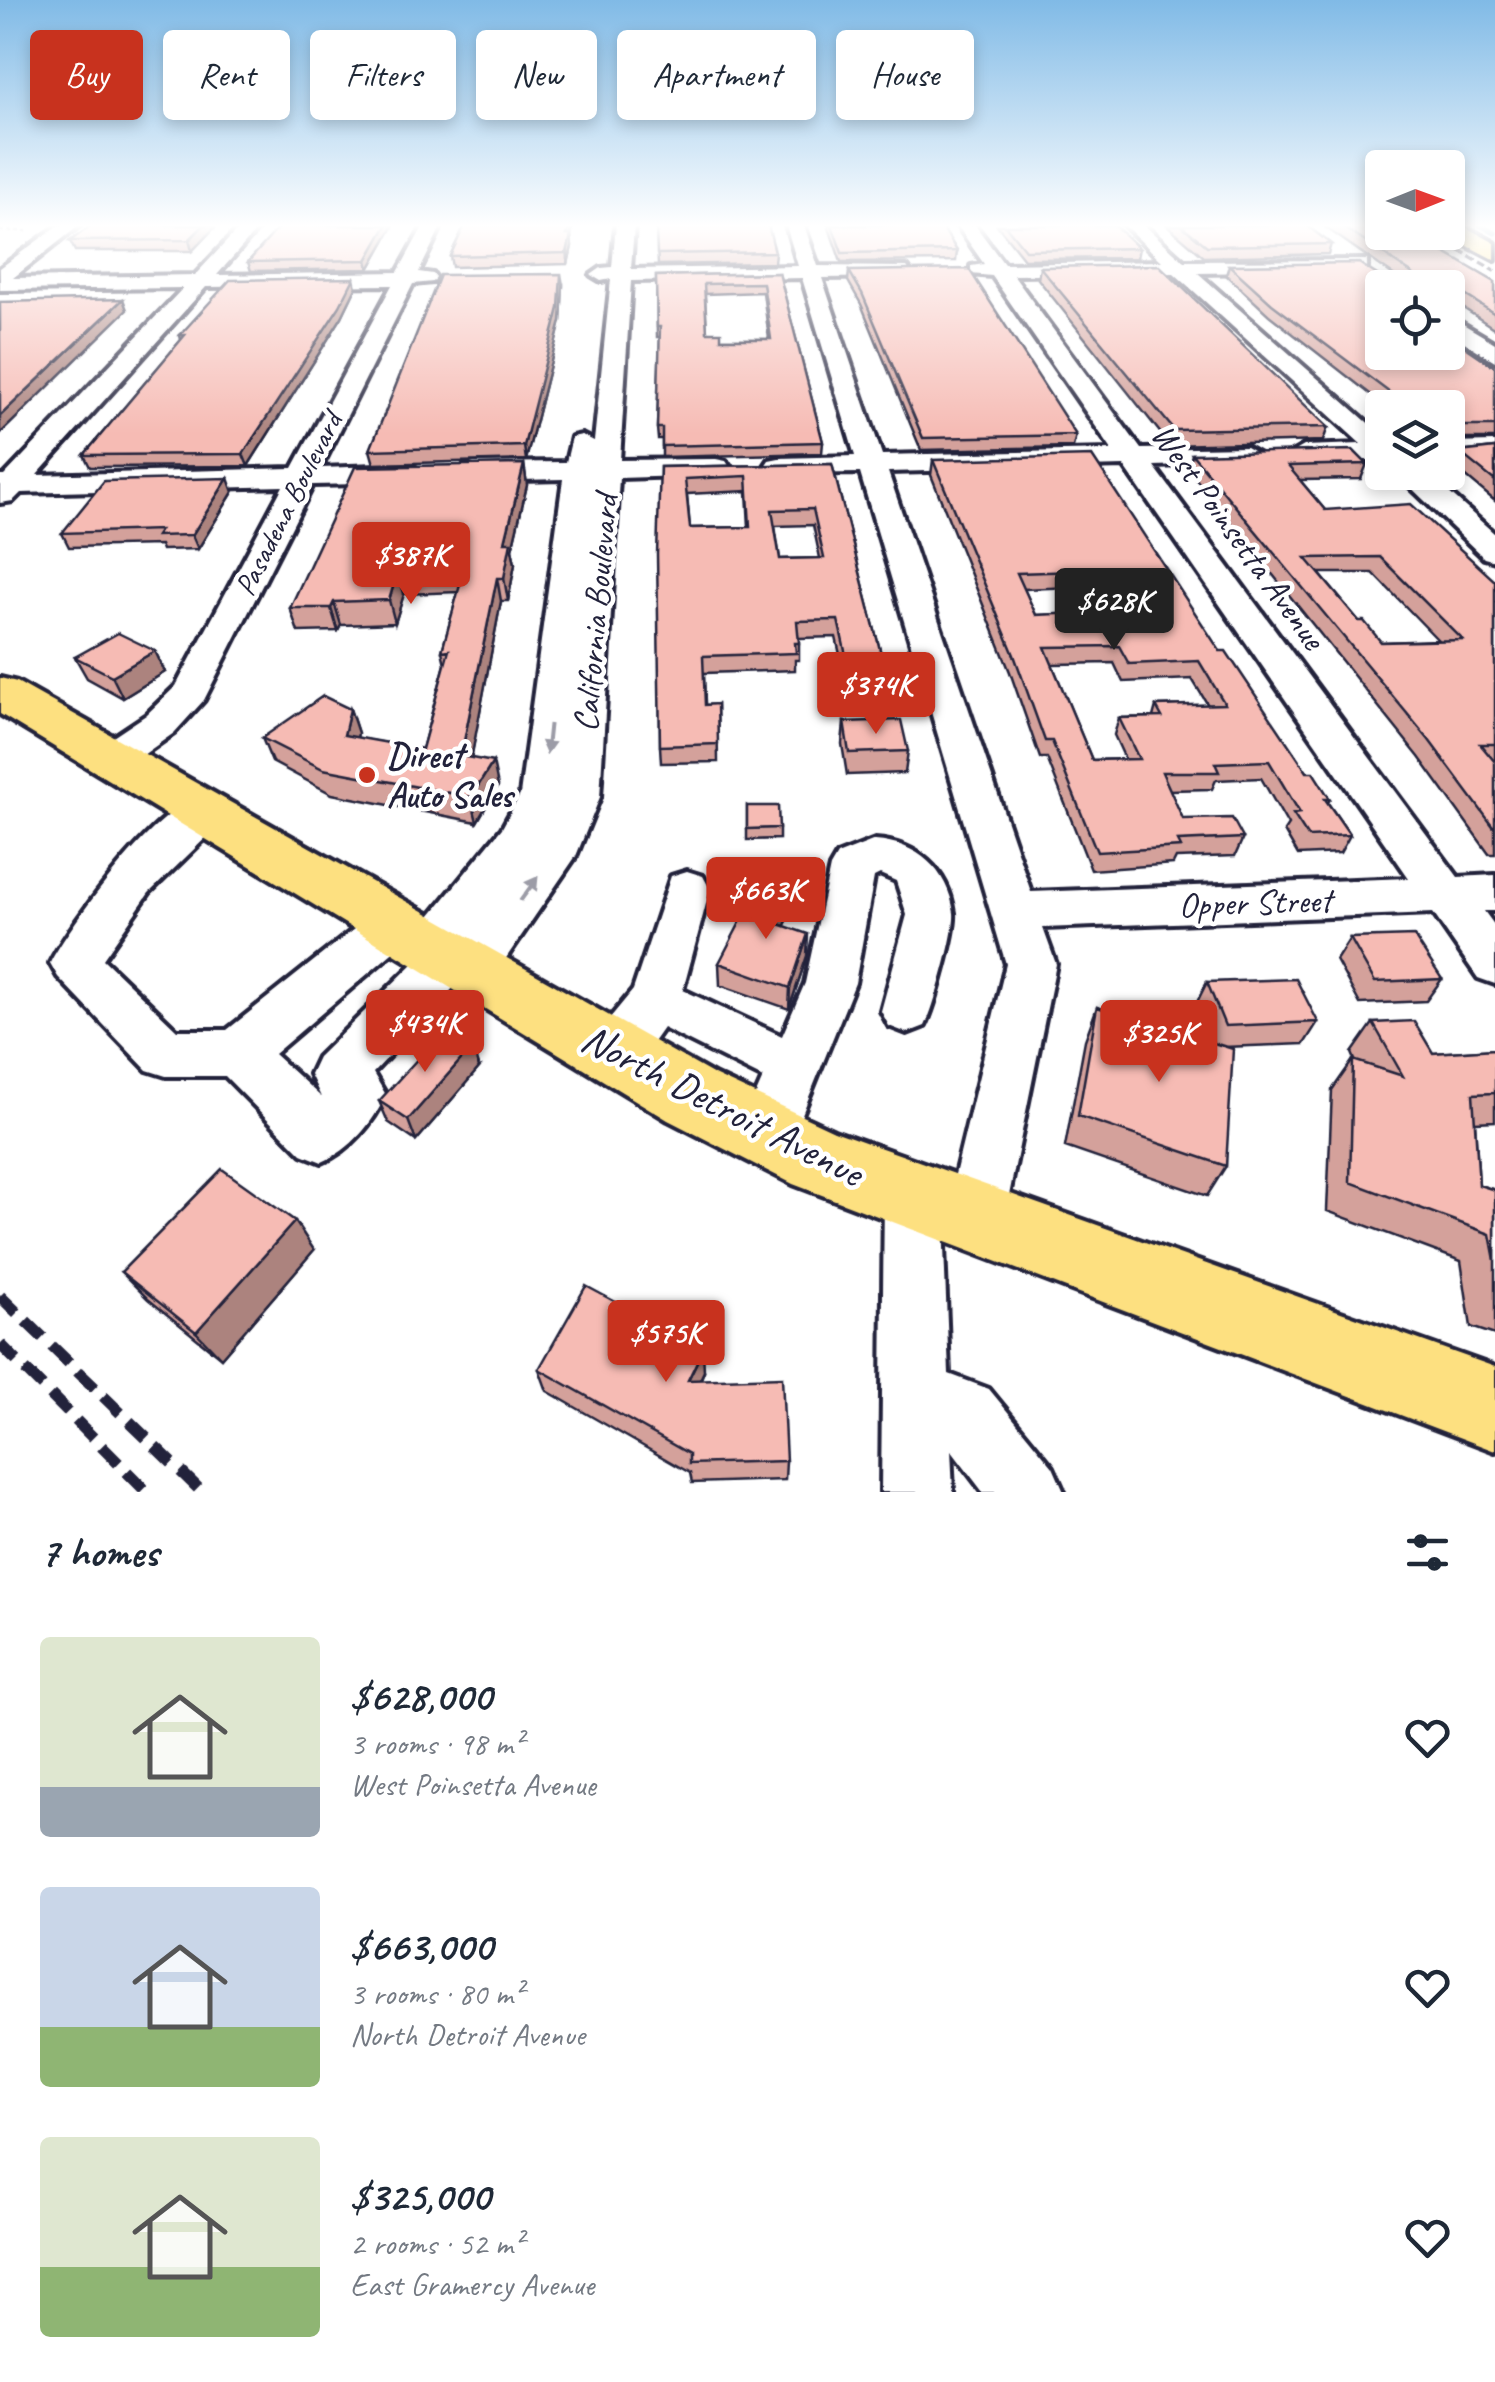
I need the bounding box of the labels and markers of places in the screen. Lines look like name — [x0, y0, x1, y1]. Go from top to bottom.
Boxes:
pin: $387K — [341, 522, 481, 607]
pin: $628K — [1044, 568, 1184, 653]
pin: $374K — [806, 652, 946, 737]
place label: Direct Auto Sales — [387, 733, 516, 818]
marker: Direct Auto Sales — [356, 764, 378, 786]
pin: $663K — [696, 857, 836, 942]
pin: $434K — [355, 990, 495, 1075]
pin: $325K — [1089, 1000, 1229, 1085]
pin: $575K — [596, 1300, 736, 1385]

